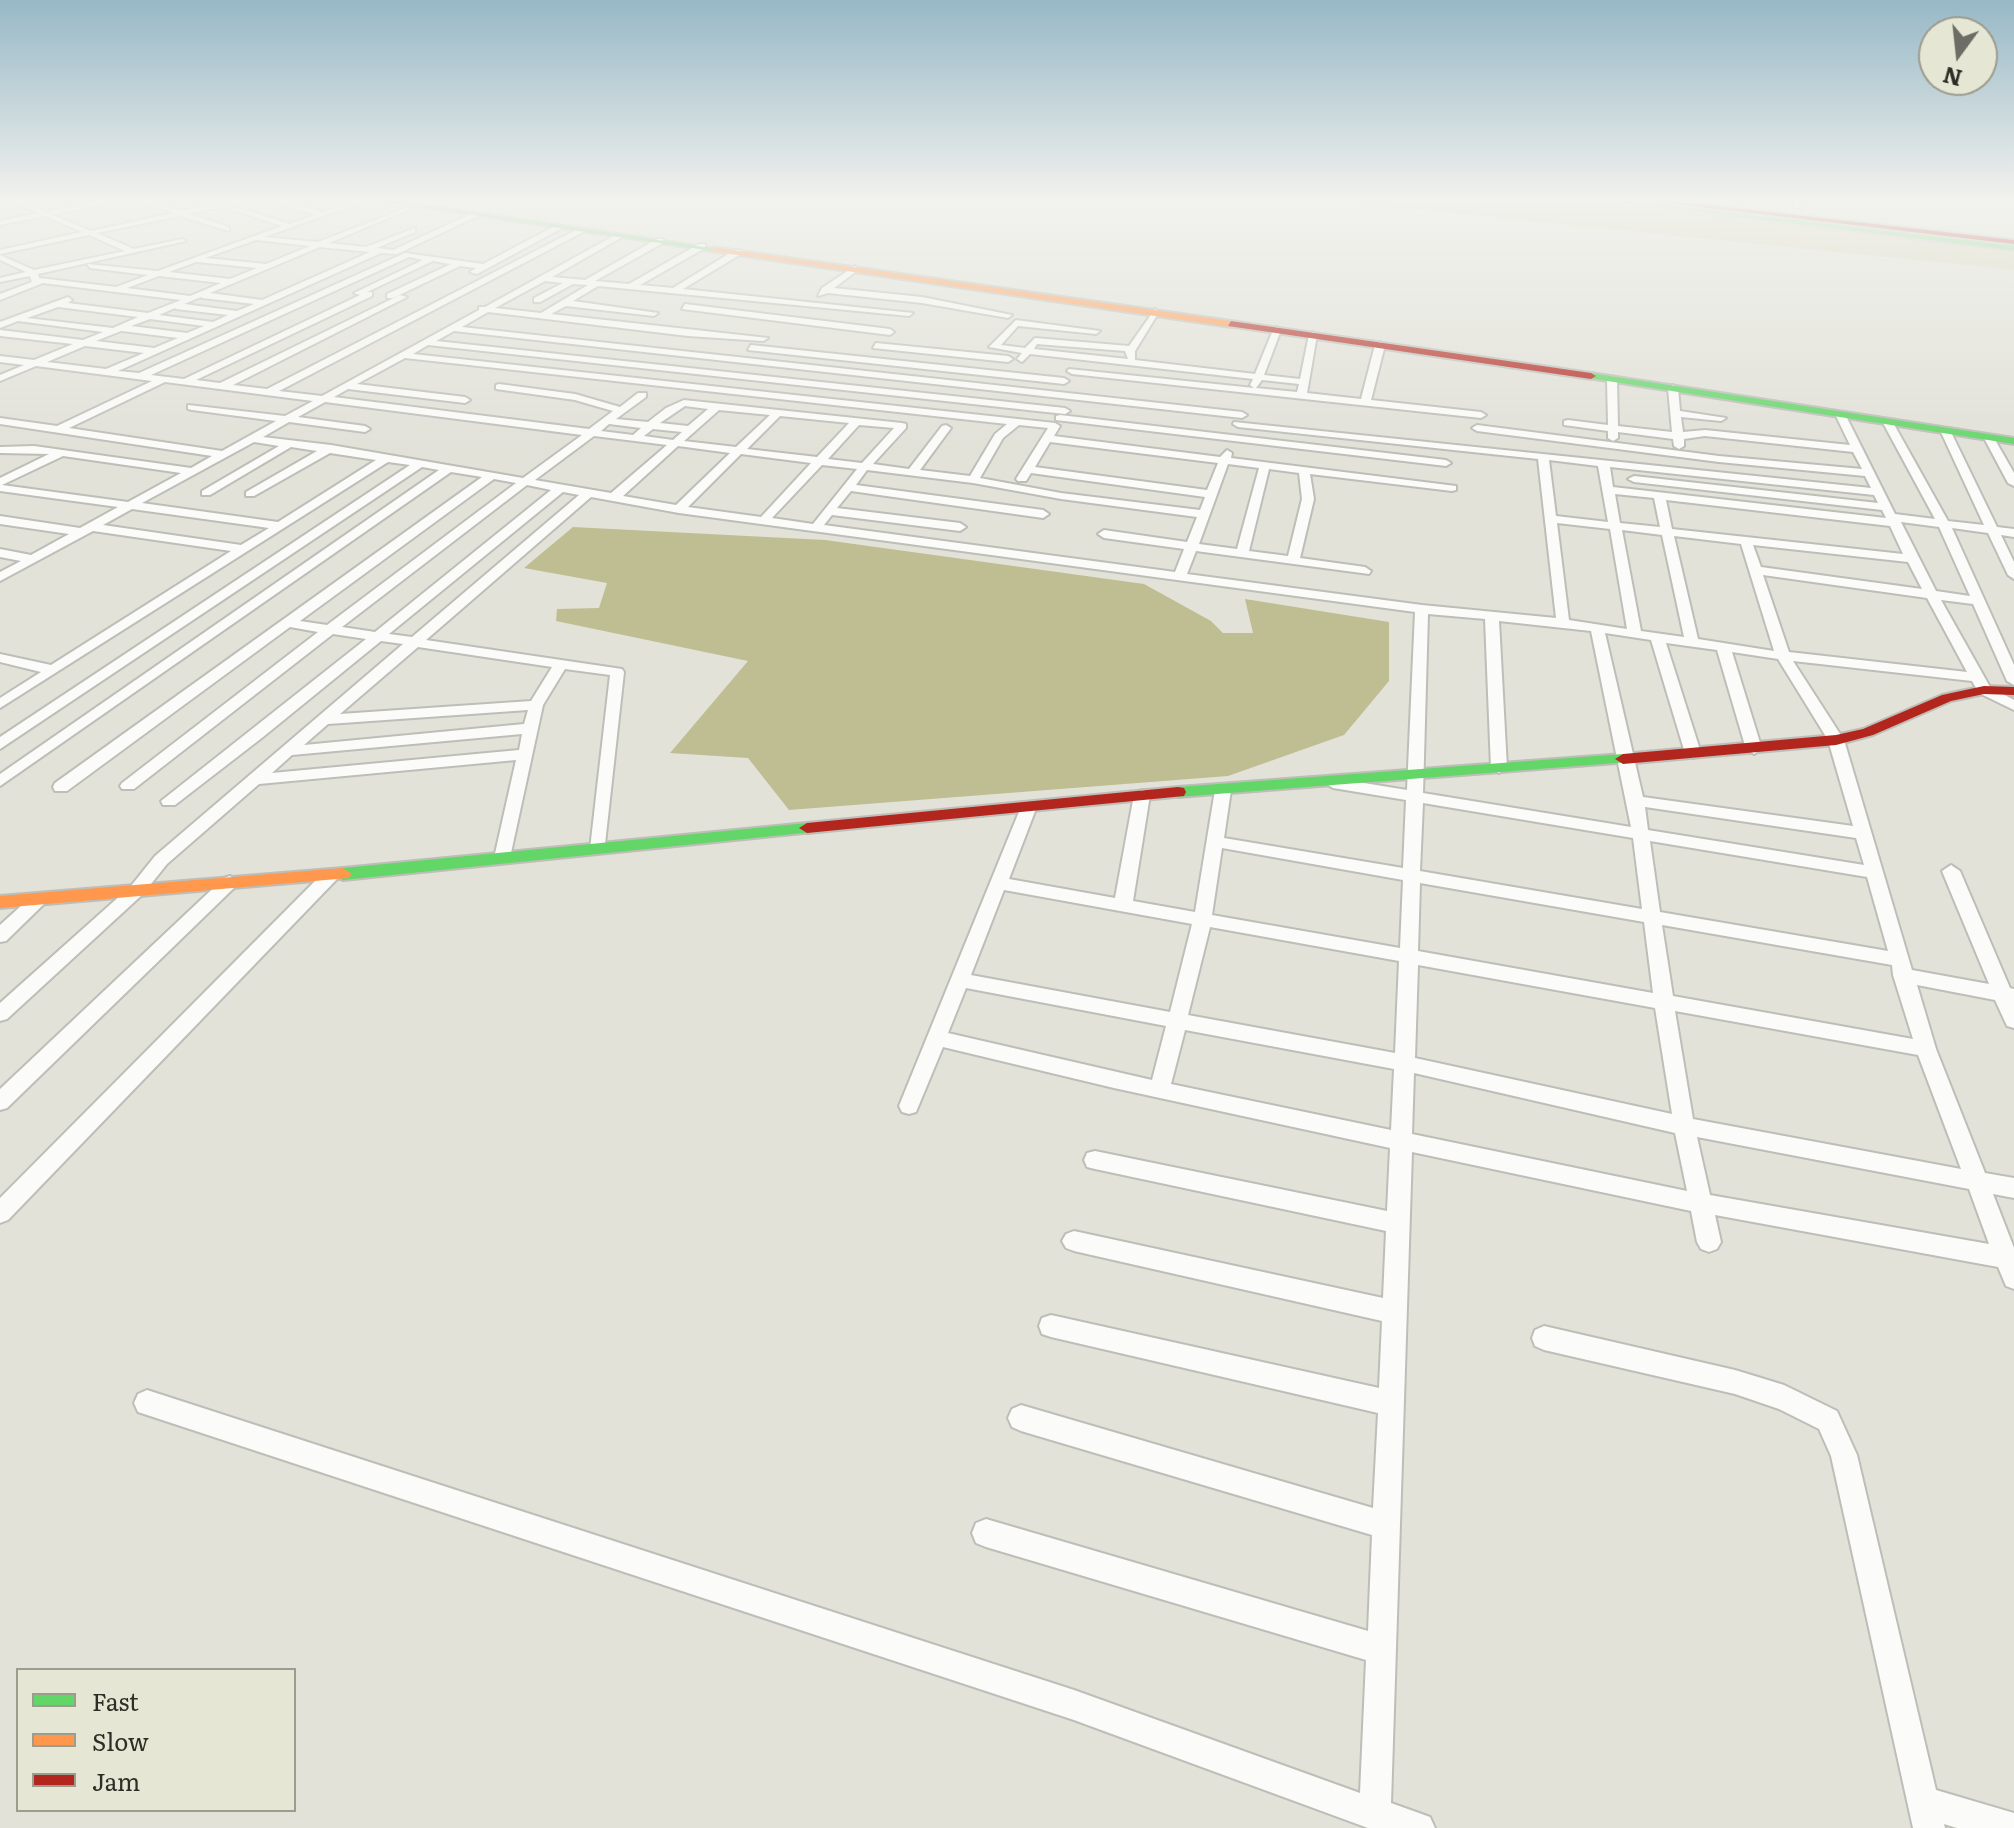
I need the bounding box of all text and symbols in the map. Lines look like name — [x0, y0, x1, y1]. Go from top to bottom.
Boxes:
north arrow — [1918, 16, 1998, 96]
text: N — [1939, 59, 1965, 96]
legend — [16, 1668, 296, 1812]
text: Fast — [92, 1683, 139, 1718]
text: Slow — [92, 1723, 149, 1758]
text: Jam — [92, 1763, 140, 1798]

